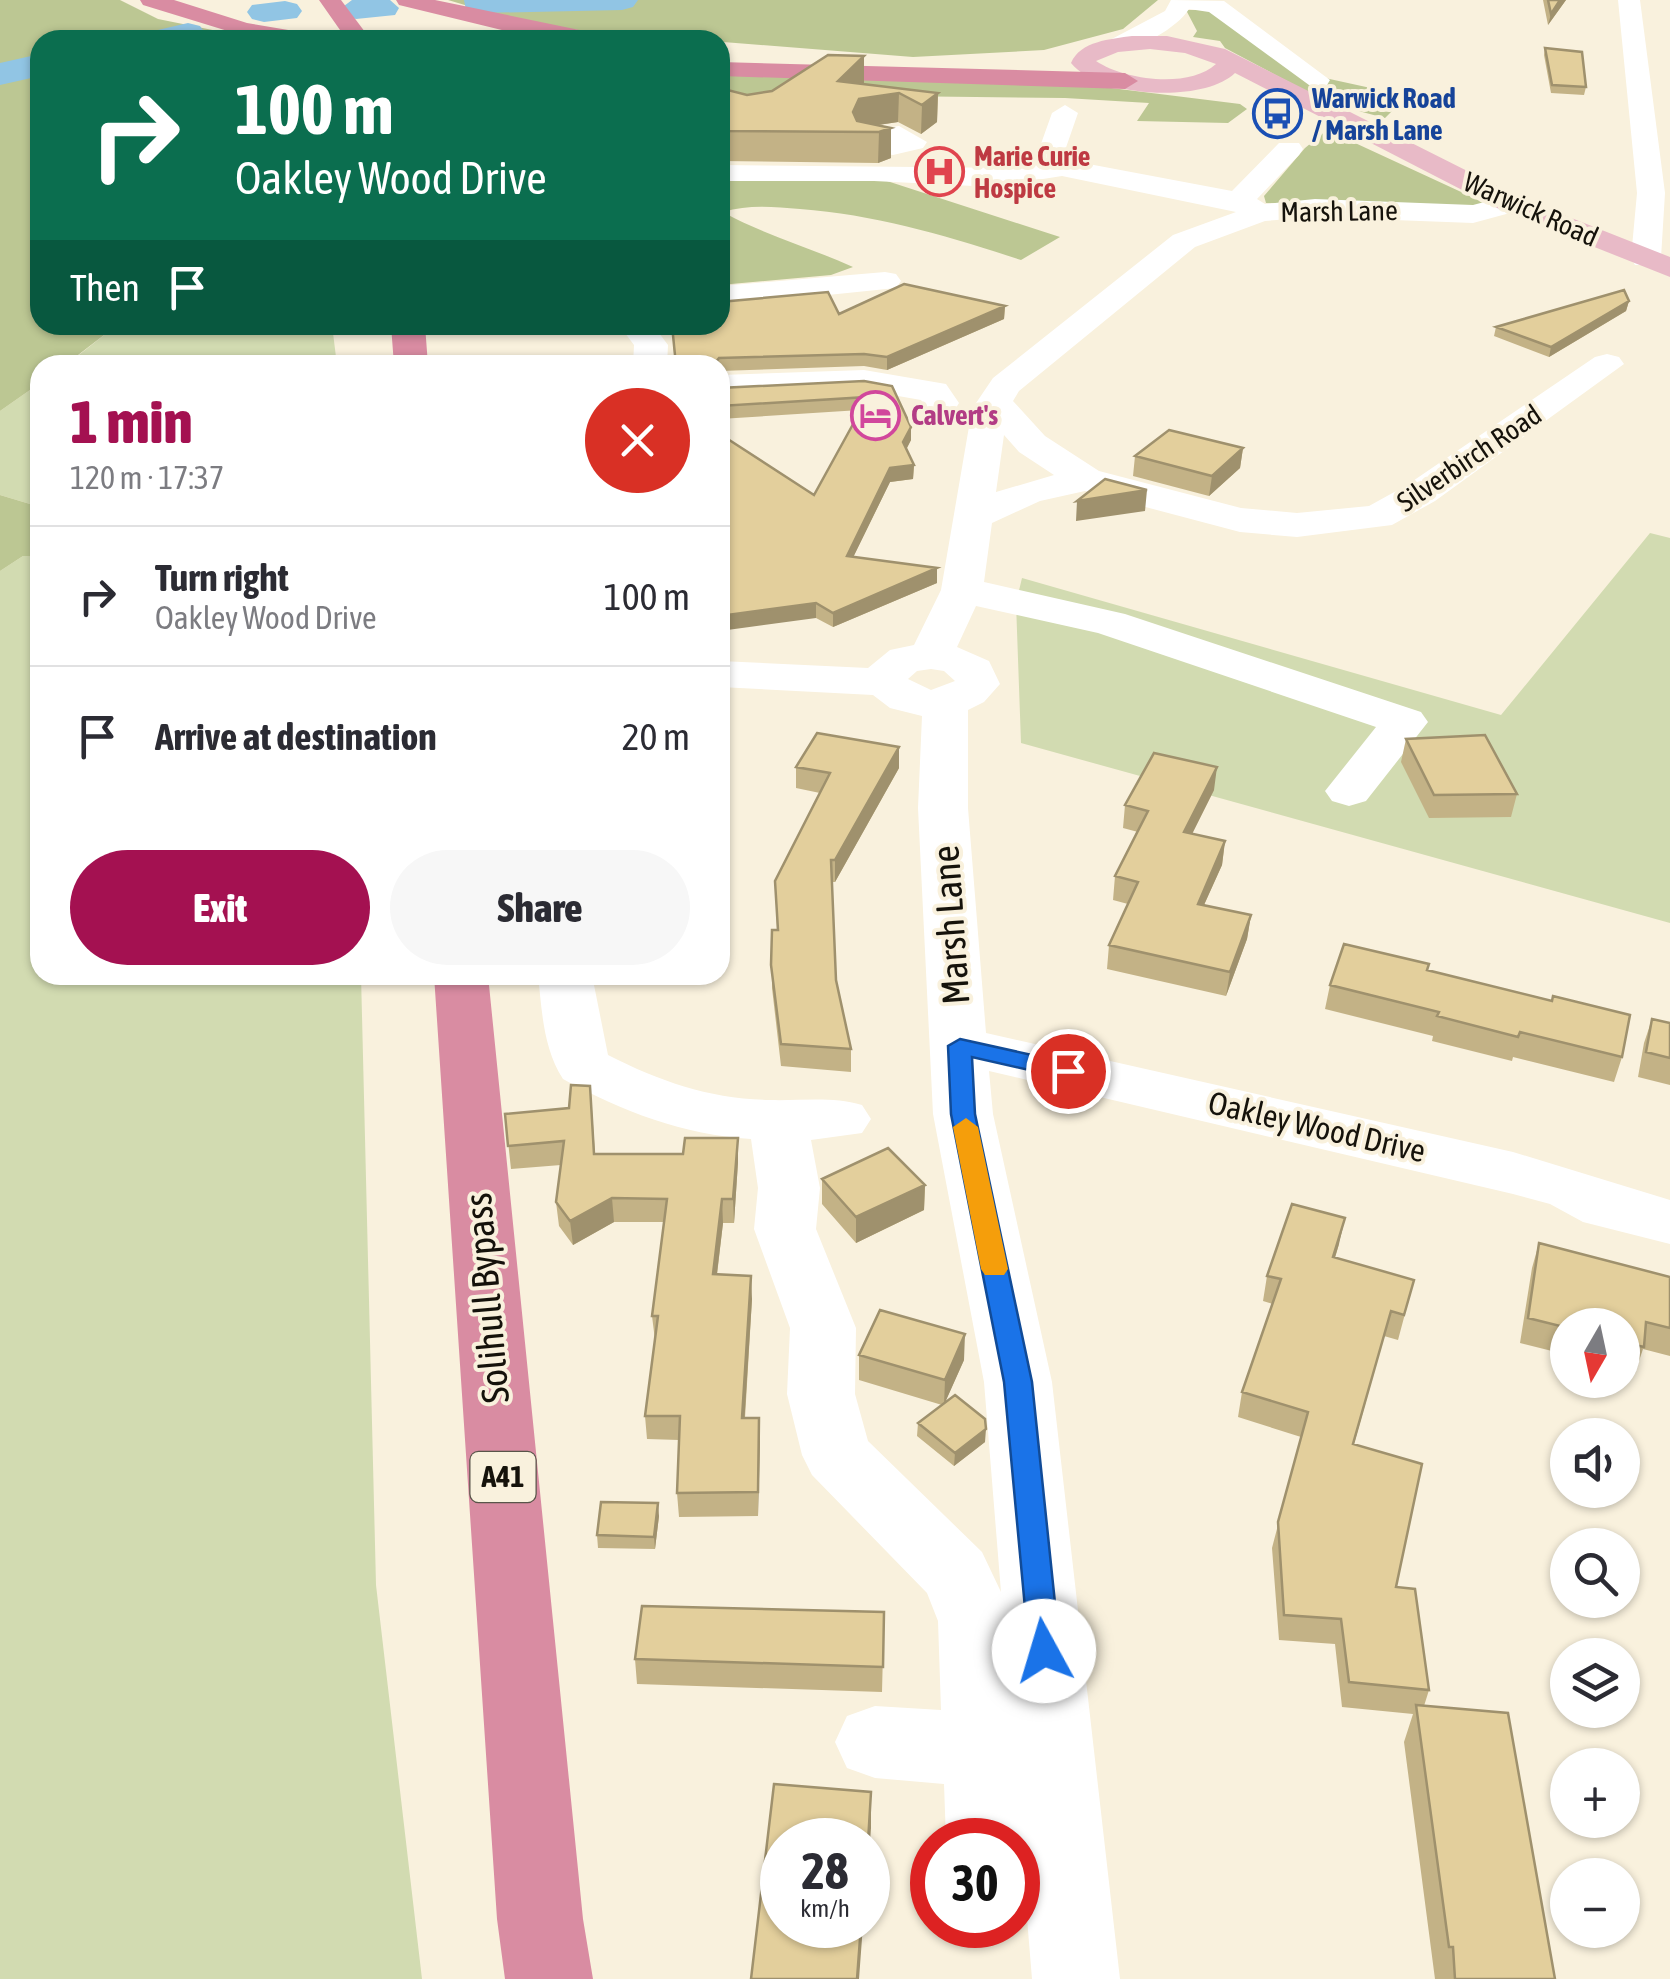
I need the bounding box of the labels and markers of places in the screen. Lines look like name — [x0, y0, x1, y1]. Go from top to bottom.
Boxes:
place label: Warwick Road / Marsh Lane — [1311, 82, 1456, 146]
bus stop icon: Warwick Road / Marsh Lane — [1251, 88, 1303, 140]
place label: Marie Curie Hospice — [974, 140, 1091, 204]
hospital icon: Marie Curie Hospice — [913, 146, 965, 198]
hotel icon: Calvert's — [850, 389, 902, 441]
place label: Calvert's — [911, 399, 998, 431]
pin — [1026, 1029, 1111, 1114]

